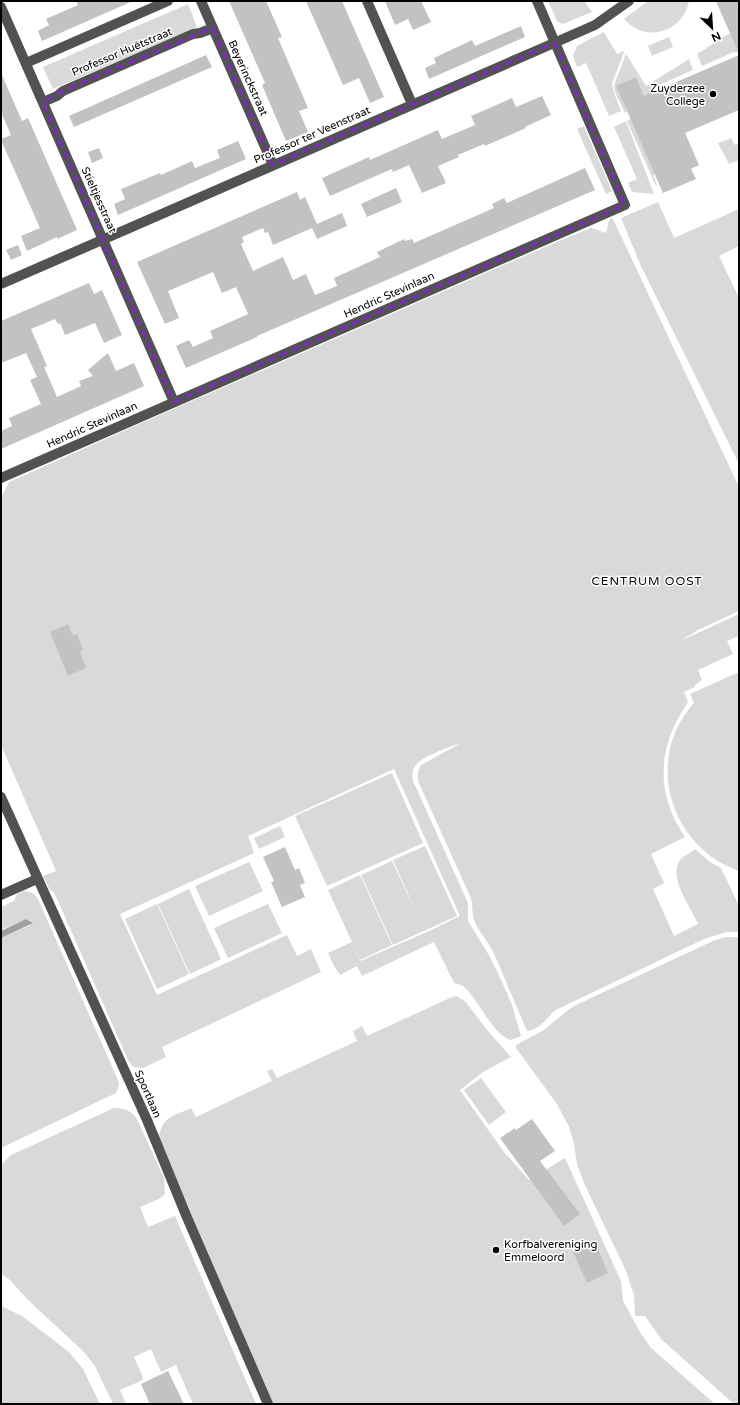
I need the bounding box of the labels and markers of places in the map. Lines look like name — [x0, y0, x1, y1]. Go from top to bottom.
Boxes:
place label: Zuyderzee College — [650, 82, 705, 108]
marker: Zuyderzee College — [708, 89, 718, 99]
place label: Korfbalvereniging Emmeloord — [504, 1238, 597, 1264]
marker: Korfbalvereniging Emmeloord — [491, 1245, 501, 1255]

